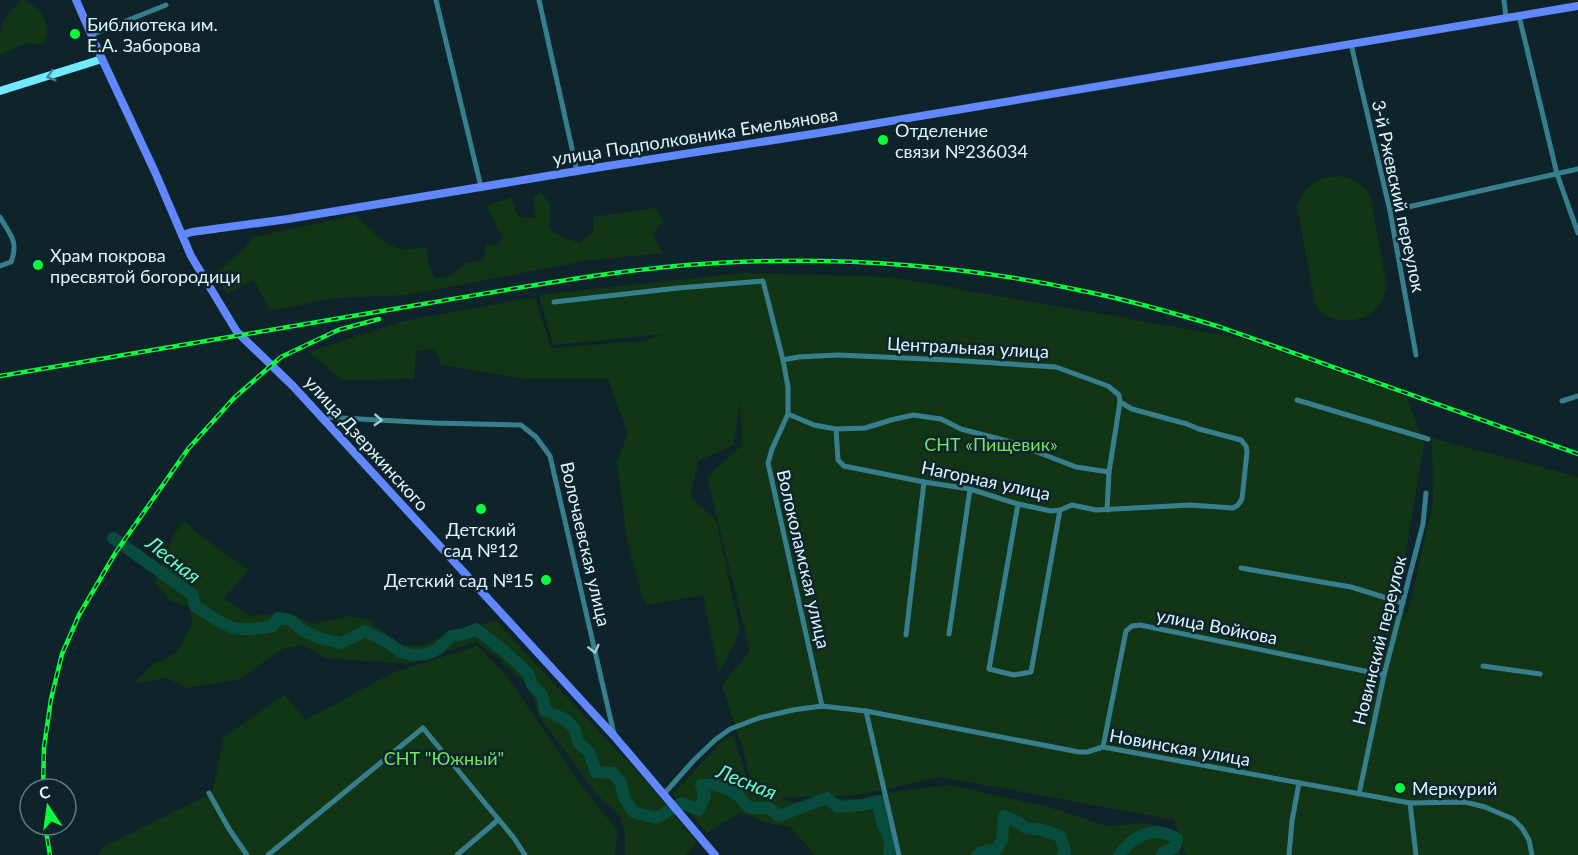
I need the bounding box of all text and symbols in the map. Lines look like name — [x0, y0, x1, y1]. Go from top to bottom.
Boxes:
place label: Библиотека им. Е.А. Заборова — [87, 13, 218, 56]
marker: Библиотека им. Е.А. Заборова — [68, 27, 82, 41]
one-way arrow — [46, 68, 57, 81]
street label: 3-й Ржевский переулок — [1368, 98, 1430, 295]
street label: улица Подполковника Емельянова — [551, 103, 839, 169]
place label: Отделение связи №236034 — [895, 119, 1028, 162]
marker: Отделение связи №236034 — [876, 133, 890, 147]
place label: Храм покрова пресвятой богородици — [50, 244, 241, 287]
marker: Храм покрова пресвятой богородици — [31, 258, 45, 272]
street label: Центральная улица — [886, 332, 1050, 362]
street label: улица Дзержинского — [300, 371, 434, 515]
one-way arrow — [374, 414, 383, 427]
park label: СНТ «Пищевик» — [924, 433, 1058, 455]
street label: Нагорная улица — [919, 456, 1053, 504]
street label: Волочаевская улица — [556, 460, 616, 628]
street label: Волоколамская улица — [773, 467, 835, 651]
marker: Детский сад №12 — [474, 502, 488, 516]
place label: Детский сад №12 — [444, 518, 519, 561]
water label: Лесная — [141, 530, 206, 588]
street label: Новинский переулок — [1347, 552, 1411, 727]
place label: Детский сад №15 — [384, 569, 534, 591]
marker: Детский сад №15 — [539, 573, 553, 587]
street label: улица Войкова — [1155, 603, 1279, 649]
one-way arrow — [587, 644, 600, 654]
street label: Новинская улица — [1108, 724, 1252, 770]
park label: СНТ "Южный" — [384, 747, 504, 769]
water label: Лесная — [713, 758, 781, 804]
north arrow — [18, 777, 78, 837]
place label: Меркурий — [1412, 777, 1497, 799]
text: С — [37, 781, 52, 802]
marker: Меркурий — [1393, 781, 1407, 795]

